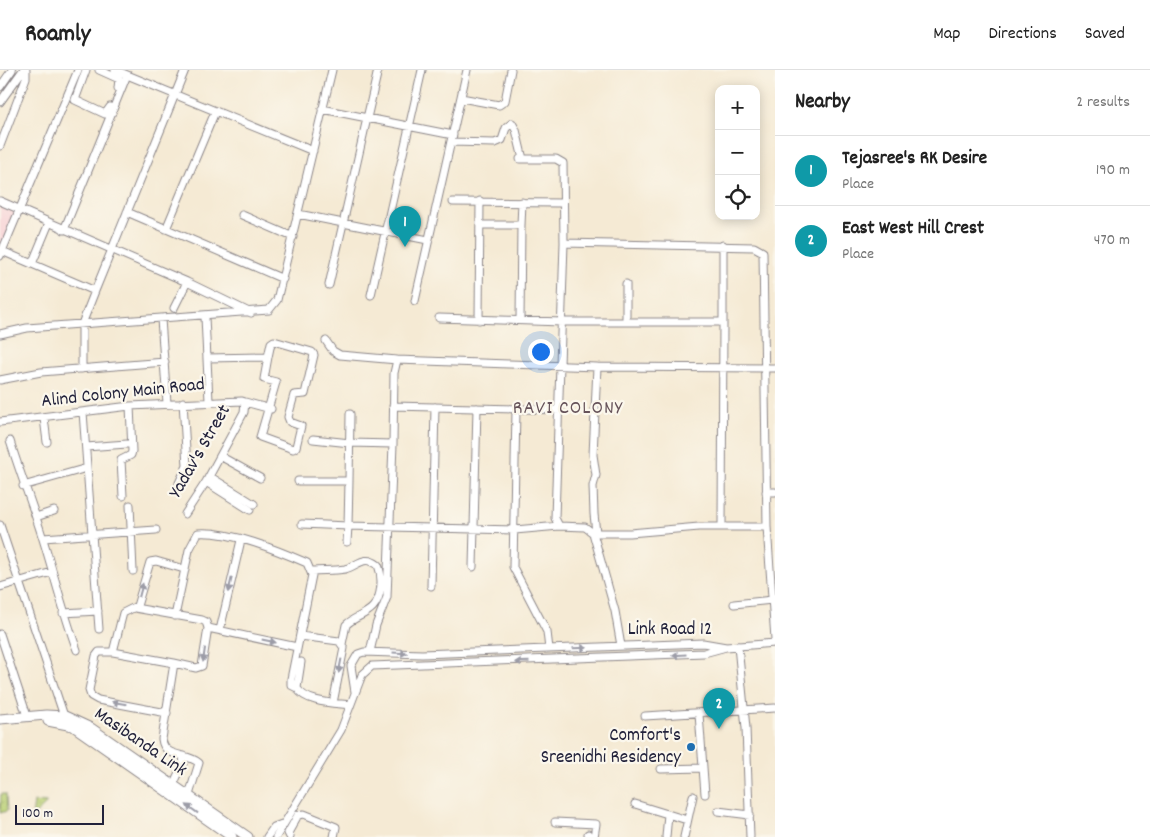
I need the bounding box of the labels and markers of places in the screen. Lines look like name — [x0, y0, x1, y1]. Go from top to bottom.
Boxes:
pin: 1 — [389, 206, 421, 247]
pin: 2 — [703, 688, 735, 729]
place label: Comfort's Sreenidhi Residency — [541, 723, 681, 772]
marker: Comfort's Sreenidhi Residency — [685, 741, 697, 753]

